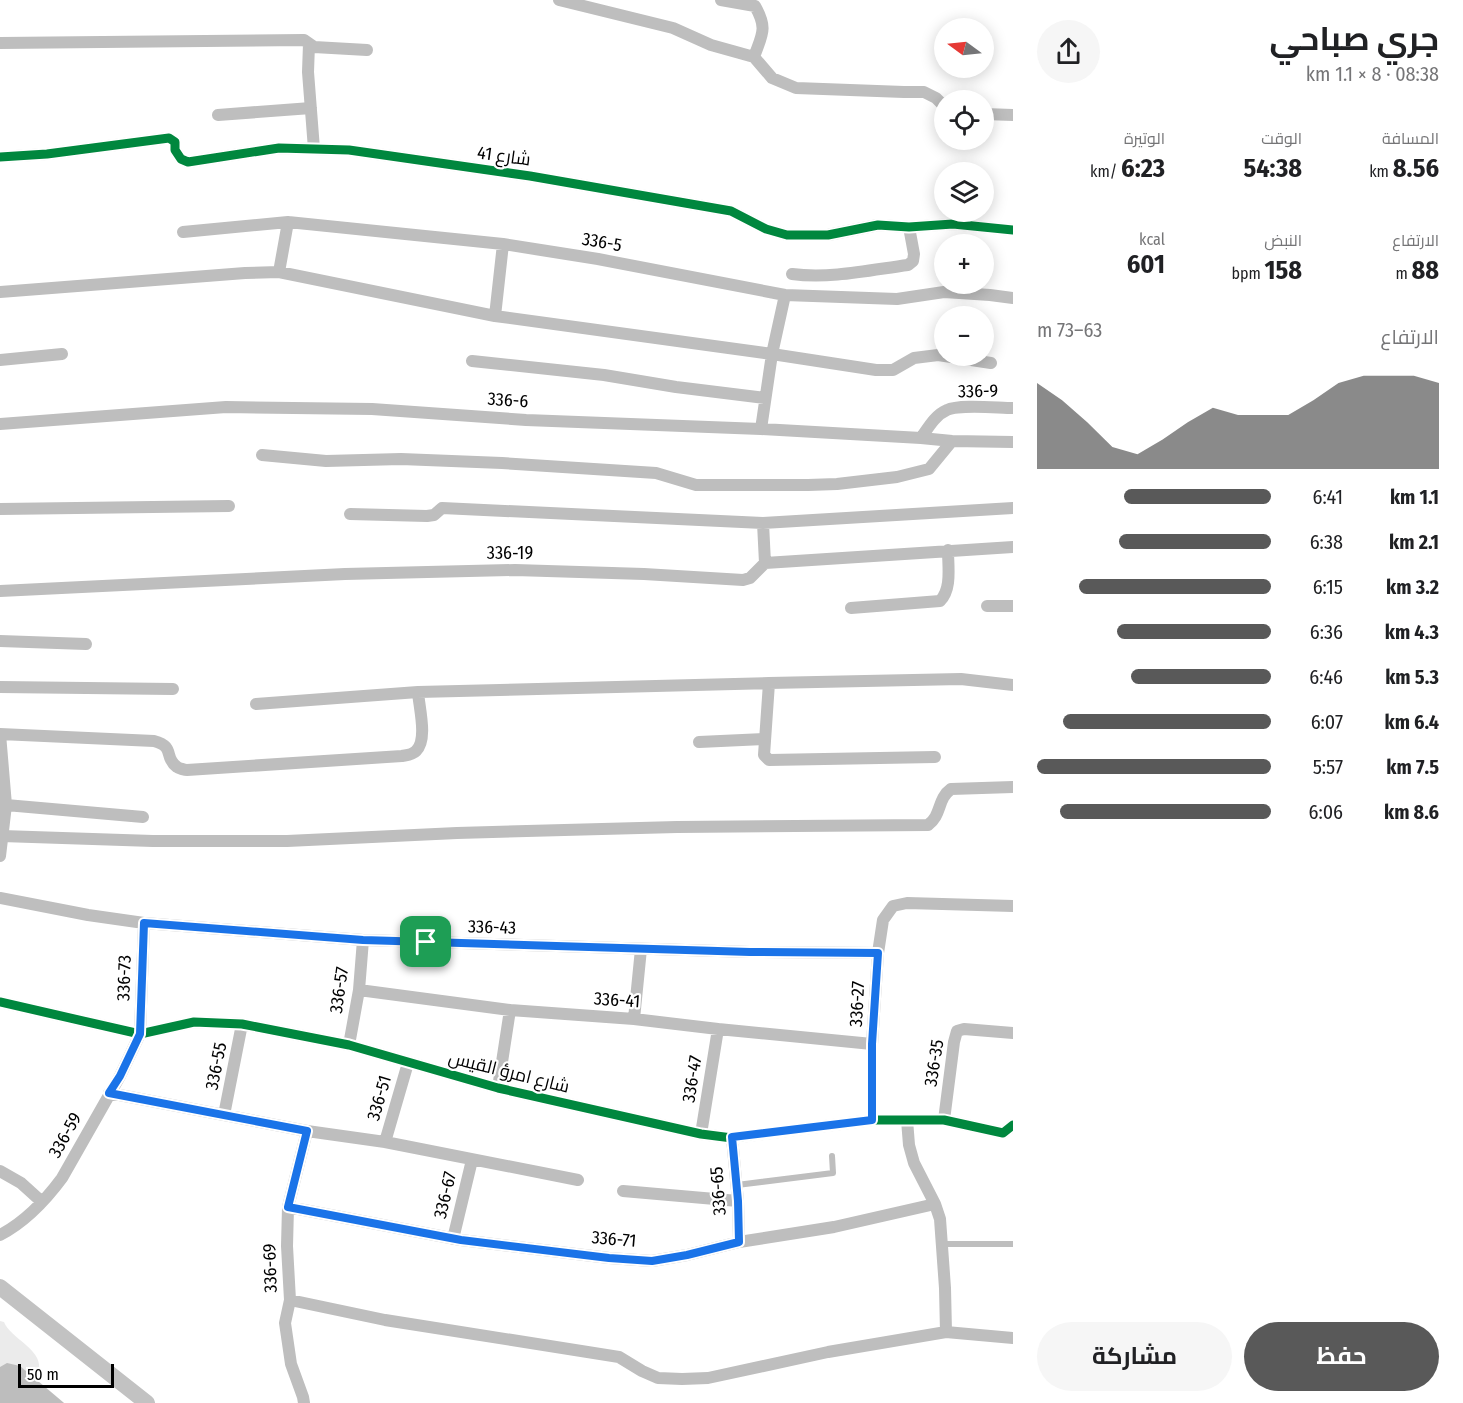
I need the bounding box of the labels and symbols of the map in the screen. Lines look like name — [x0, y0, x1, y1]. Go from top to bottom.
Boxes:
north arrow — [934, 18, 994, 78]
street label: شارع 41 — [476, 141, 532, 172]
street label: 336-5 — [580, 228, 624, 256]
street label: 336-9 — [958, 380, 998, 402]
street label: 336-6 — [487, 388, 529, 412]
street label: 336-19 — [487, 542, 533, 564]
street label: 336-43 — [468, 915, 516, 939]
pin — [400, 916, 451, 967]
street label: 336-73 — [112, 955, 136, 1001]
street label: 336-57 — [325, 965, 353, 1015]
street label: 336-27 — [845, 981, 869, 1027]
street label: 336-41 — [593, 987, 641, 1013]
street label: 336-35 — [919, 1038, 949, 1088]
street label: 336-55 — [201, 1040, 231, 1092]
street label: شارع امرؤ القيس — [446, 1046, 572, 1099]
street label: 336-47 — [677, 1054, 707, 1104]
street label: 336-51 — [362, 1073, 396, 1123]
street label: 336-59 — [44, 1109, 86, 1161]
street label: 336-65 — [705, 1166, 731, 1216]
street label: 336-67 — [429, 1169, 461, 1221]
street label: 336-71 — [591, 1226, 637, 1252]
street label: 336-69 — [258, 1243, 282, 1293]
scale bar — [18, 1361, 114, 1388]

